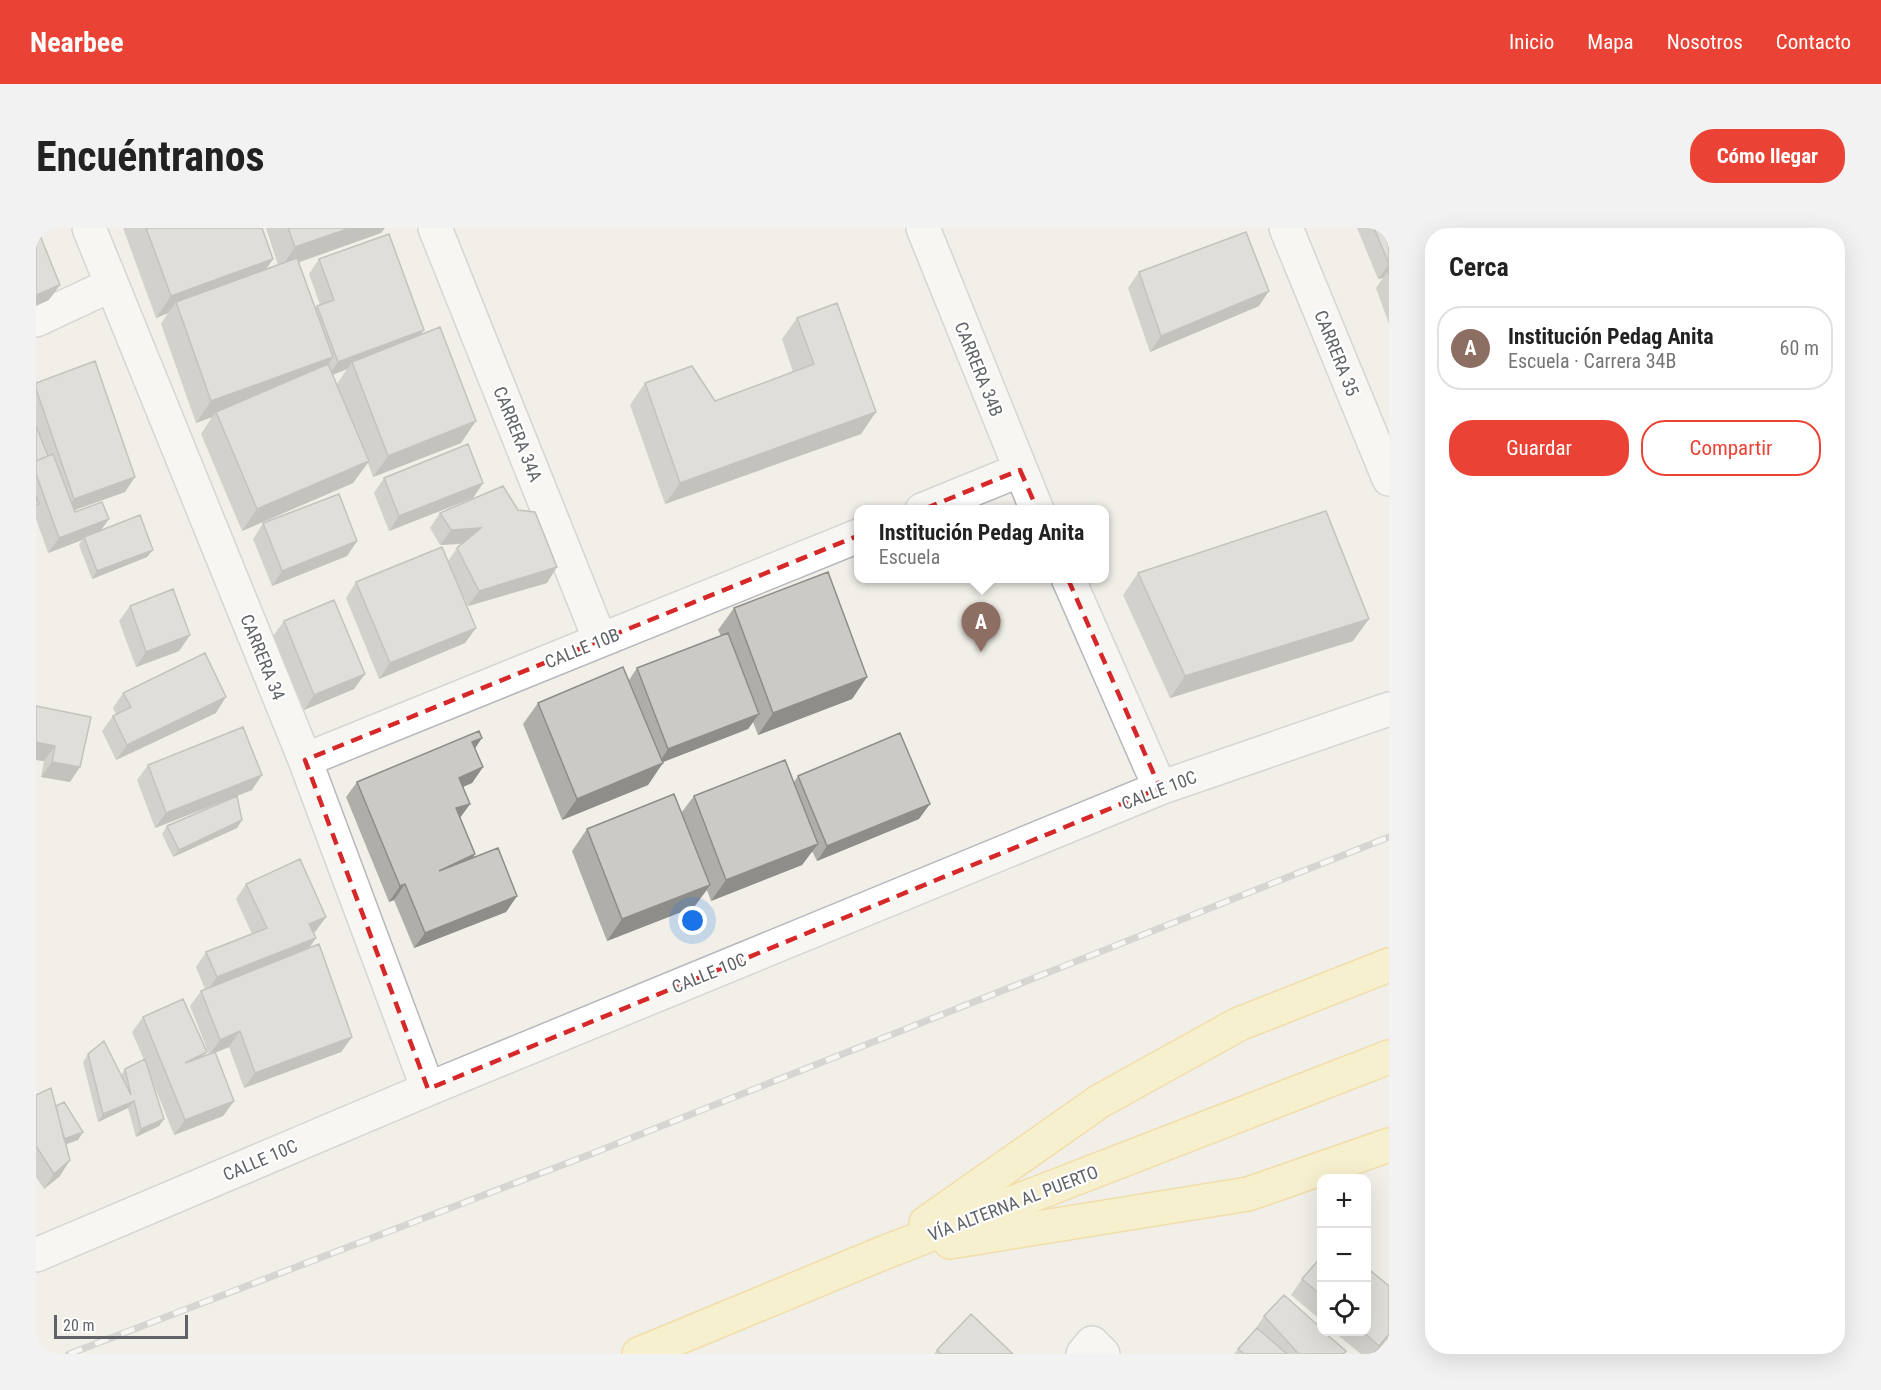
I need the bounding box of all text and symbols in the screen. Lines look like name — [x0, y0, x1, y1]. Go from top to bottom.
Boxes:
text: Nearbee — [30, 26, 124, 59]
text: Inicio — [1509, 30, 1554, 54]
text: Mapa — [1587, 30, 1634, 54]
text: Nosotros — [1667, 30, 1743, 54]
text: Contacto — [1776, 30, 1851, 54]
button: Cómo llegar — [1690, 129, 1845, 183]
text: Encuéntranos — [36, 132, 265, 181]
text: Cerca — [1449, 252, 1509, 282]
street label: CARRERA 35 — [1310, 307, 1364, 399]
street label: CARRERA 34B — [950, 319, 1008, 419]
text: Institución Pedag Anita — [1508, 324, 1714, 349]
text: A — [1465, 336, 1476, 360]
text: 60 m — [1780, 336, 1819, 360]
text: Escuela · Carrera 34B — [1508, 349, 1676, 373]
street label: CARRERA 34A — [489, 383, 547, 485]
button: Guardar — [1449, 420, 1629, 476]
button: Compartir — [1641, 420, 1821, 476]
popup — [854, 505, 1109, 583]
text: Institución Pedag Anita — [879, 520, 1084, 545]
text: Escuela — [879, 545, 940, 569]
pin: A — [962, 602, 1000, 652]
street label: CARRERA 34 — [236, 611, 290, 703]
street label: CALLE 10B — [542, 624, 622, 672]
street label: CALLE 10C — [1118, 766, 1200, 814]
your location — [678, 906, 707, 935]
street label: CALLE 10C — [669, 949, 749, 997]
street label: CALLE 10C — [220, 1135, 300, 1185]
street label: VÍA ALTERNA AL PUERTO — [925, 1161, 1101, 1245]
map controls — [1317, 1174, 1371, 1336]
button: + — [1317, 1174, 1371, 1228]
button: − — [1317, 1228, 1371, 1282]
button: locate — [1317, 1282, 1371, 1336]
scale bar — [54, 1312, 188, 1340]
text: 20 m — [63, 1316, 95, 1335]

